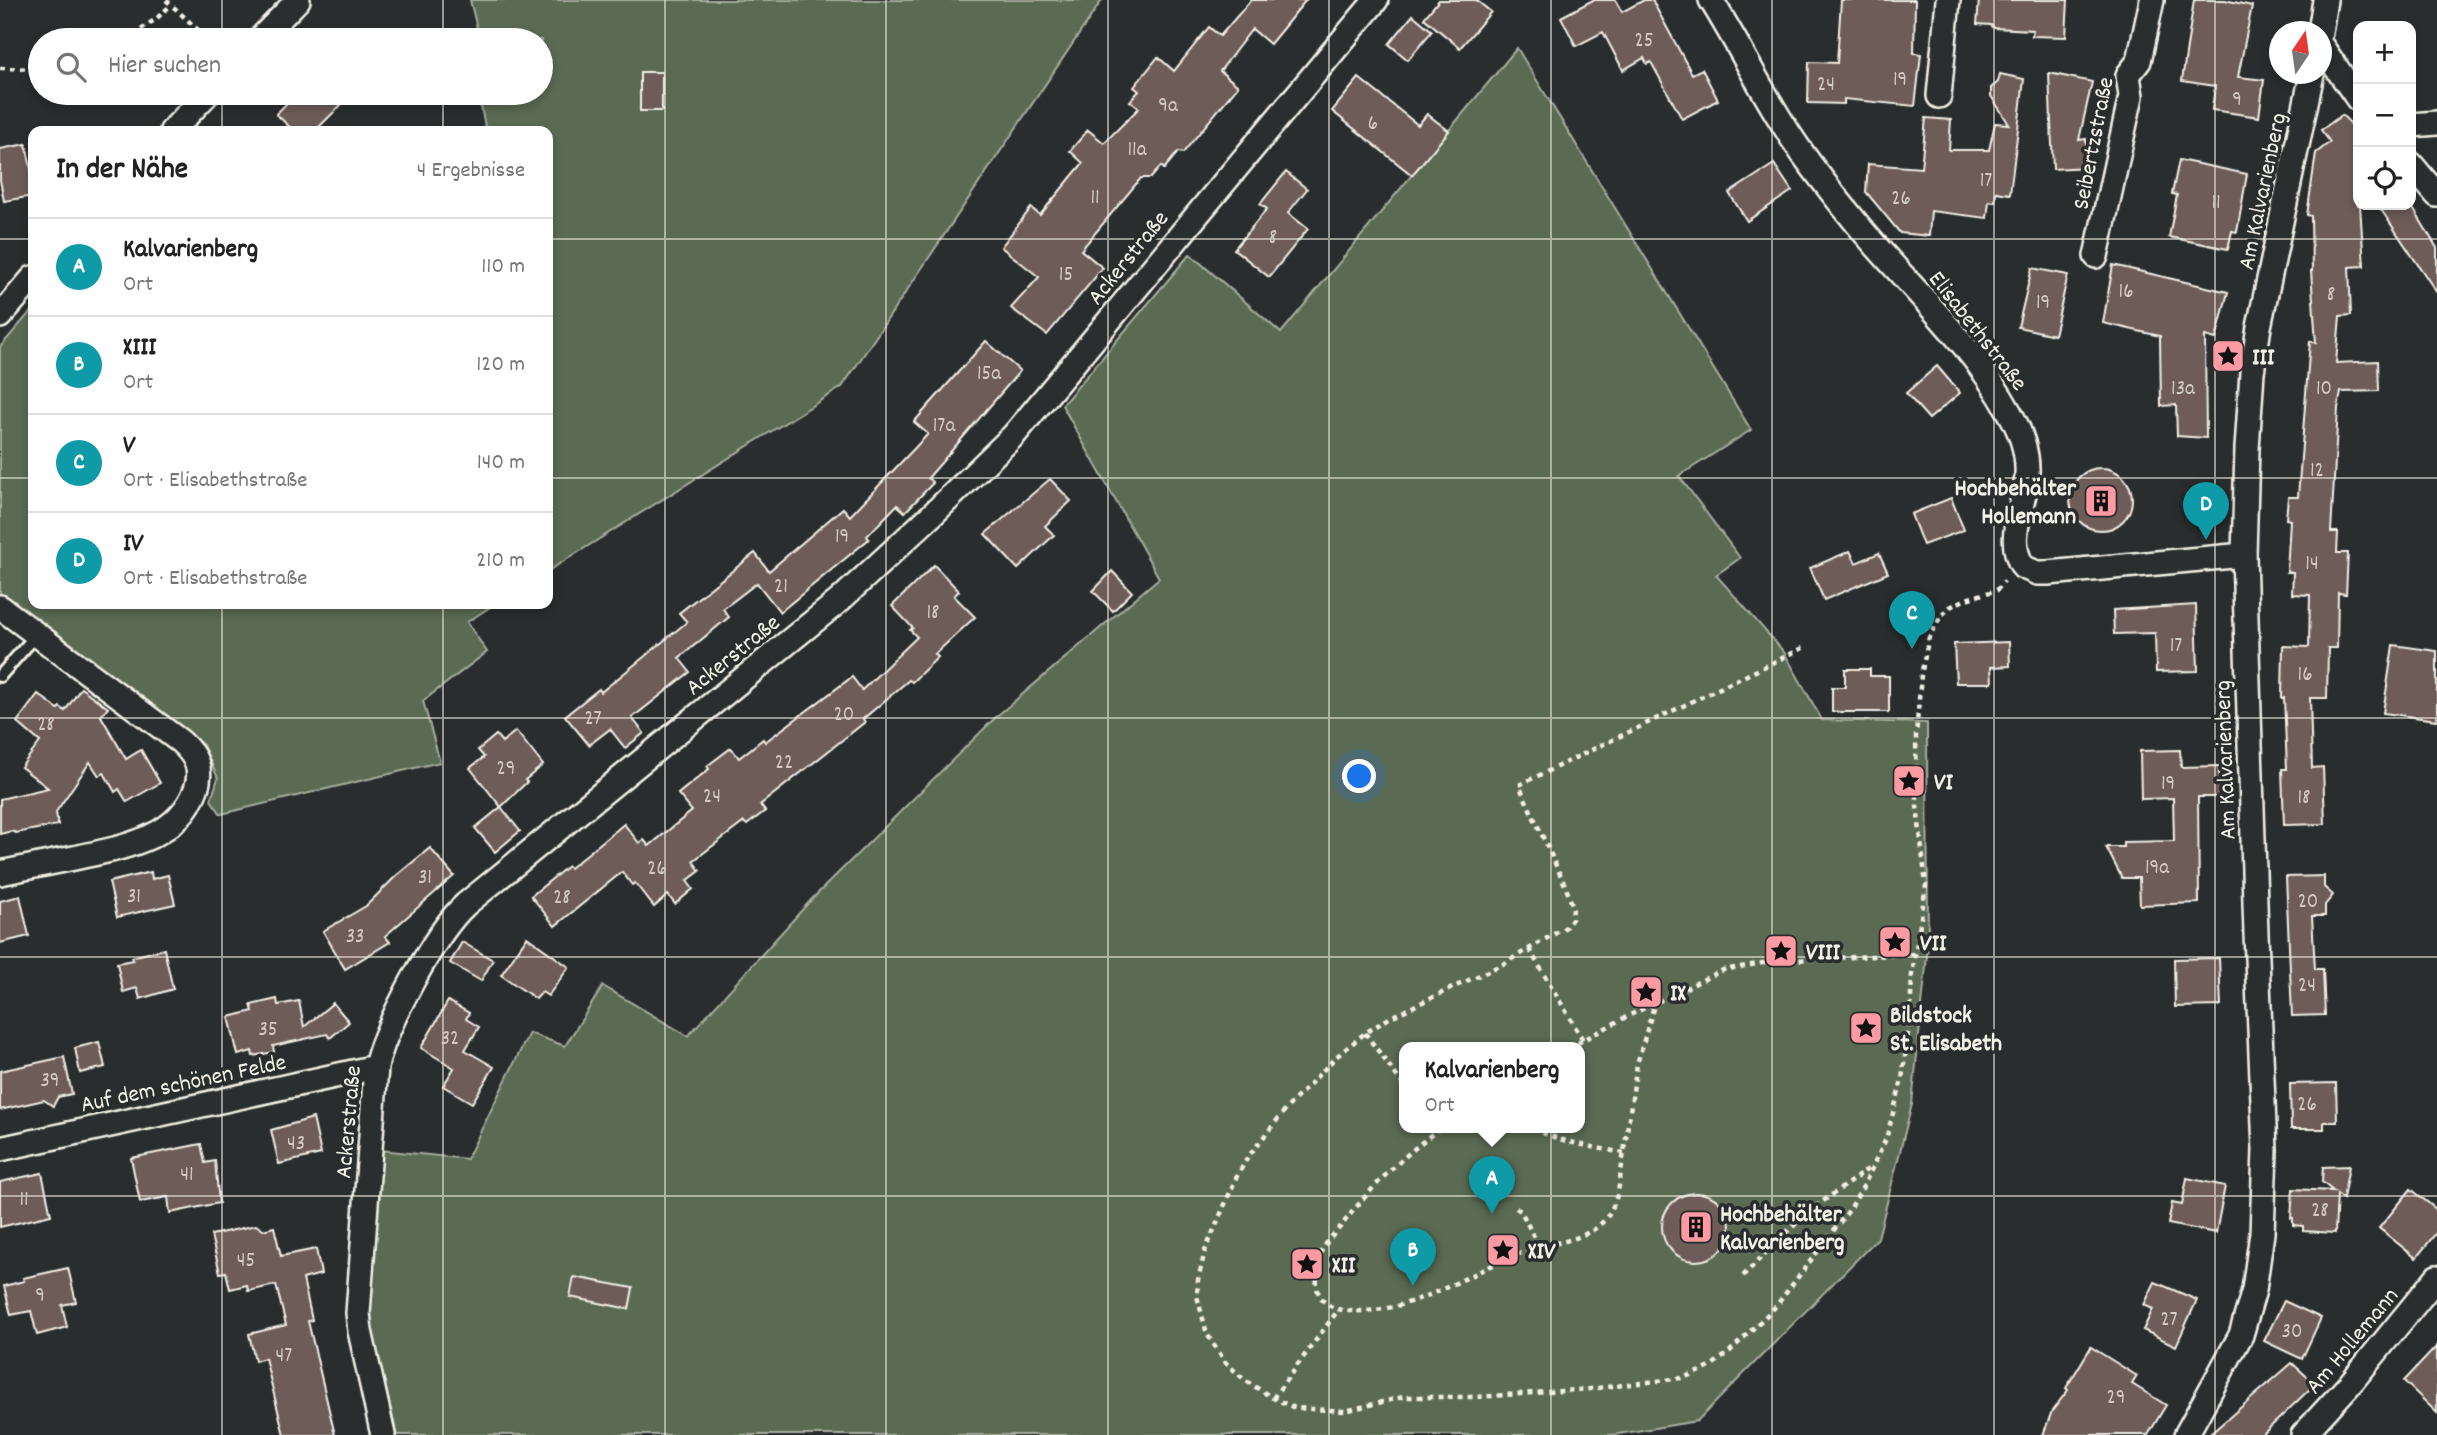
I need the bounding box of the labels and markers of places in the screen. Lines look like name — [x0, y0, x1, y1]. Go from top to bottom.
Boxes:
place icon: III — [2209, 337, 2247, 375]
place label: III — [2252, 342, 2275, 376]
place label: Hochbehälter Hollemann — [1954, 473, 2077, 535]
building icon: Hochbehälter Hollemann — [2082, 482, 2120, 520]
pin: D — [2183, 482, 2229, 540]
pin: C — [1889, 591, 1935, 649]
place icon: VI — [1890, 762, 1928, 800]
place label: VI — [1934, 767, 1954, 801]
place icon: VII — [1876, 923, 1914, 961]
place label: VII — [1920, 928, 1947, 962]
place icon: VIII — [1762, 932, 1800, 970]
place label: VIII — [1806, 937, 1840, 971]
place icon: IX — [1627, 973, 1665, 1011]
place label: IX — [1670, 978, 1686, 1012]
place label: Bildstock St. Elisabeth — [1890, 1000, 2002, 1062]
place icon: Bildstock St. Elisabeth — [1847, 1009, 1885, 1047]
pin: A — [1469, 1156, 1515, 1214]
place label: Hochbehälter Kalvarienberg — [1720, 1199, 1845, 1261]
building icon: Hochbehälter Kalvarienberg — [1677, 1208, 1715, 1246]
pin: B — [1390, 1228, 1436, 1286]
place icon: XIV — [1484, 1231, 1522, 1269]
place label: XIV — [1528, 1236, 1556, 1270]
place icon: XII — [1288, 1245, 1326, 1283]
place label: XII — [1332, 1250, 1356, 1284]

